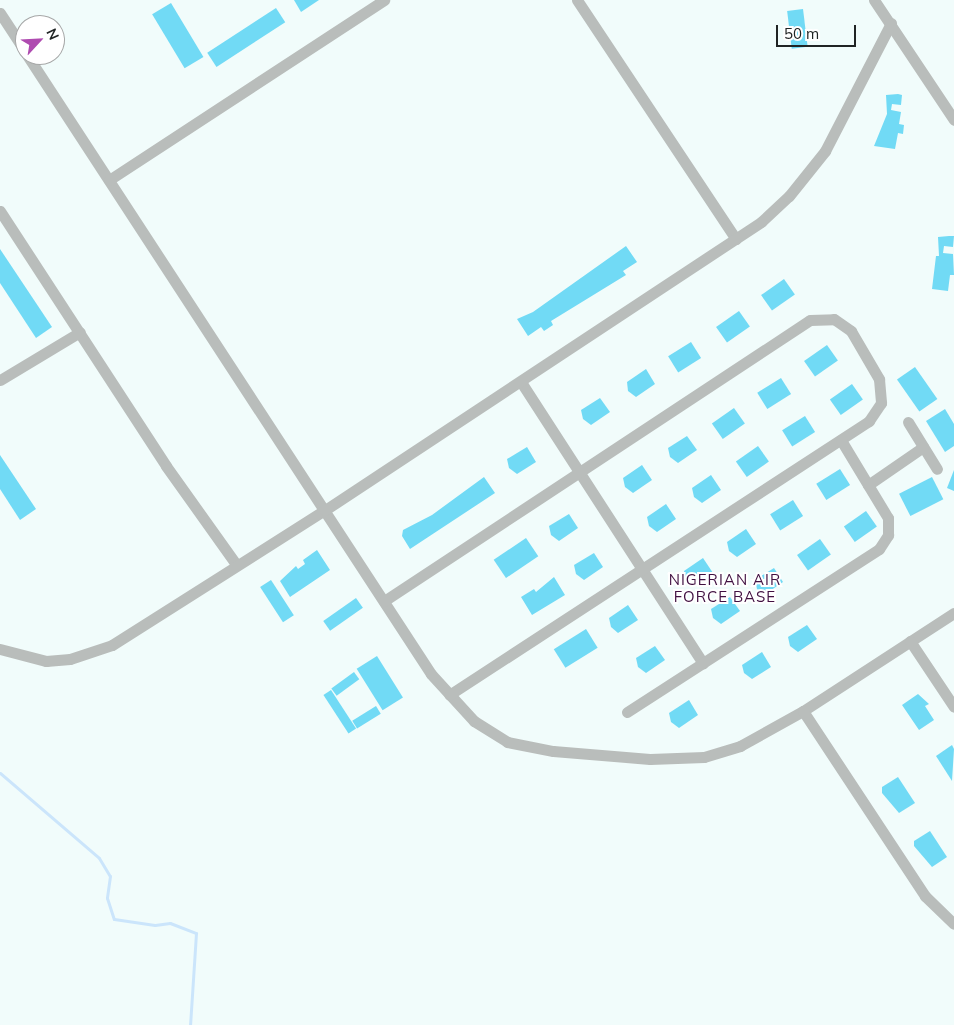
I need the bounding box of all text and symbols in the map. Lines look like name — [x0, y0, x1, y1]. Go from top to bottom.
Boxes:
north arrow — [15, 15, 65, 65]
scale bar — [779, 15, 859, 47]
text: 50 m — [784, 24, 819, 43]
text: N — [42, 25, 63, 43]
district label: NIGERIAN AIR FORCE BASE — [667, 570, 783, 605]

